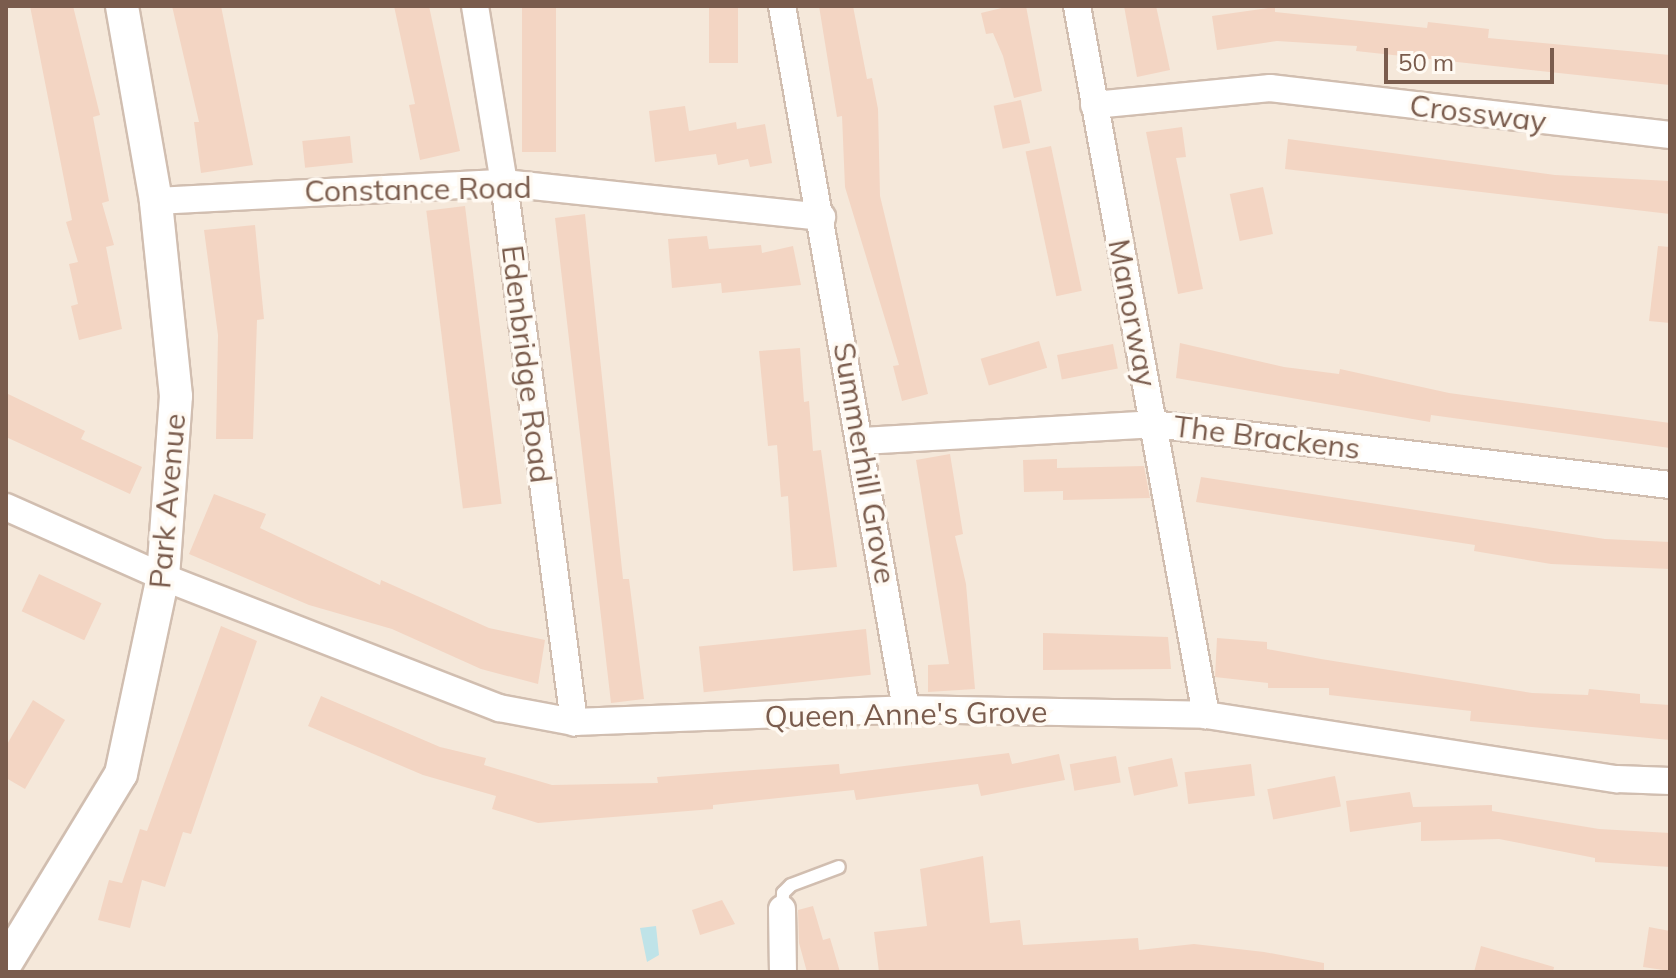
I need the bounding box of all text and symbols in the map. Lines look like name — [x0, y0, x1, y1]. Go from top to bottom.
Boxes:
scale bar — [1388, 32, 1558, 82]
text: 50 m — [1398, 47, 1454, 77]
street label: Crossway — [1408, 87, 1548, 139]
street label: Constance Road — [304, 169, 532, 209]
street label: Manorway — [1101, 236, 1165, 390]
street label: Edenbridge Road — [495, 243, 559, 485]
street label: Summerhill Grove — [826, 340, 904, 586]
street label: The Brackens — [1172, 408, 1362, 466]
street label: Park Avenue — [141, 412, 193, 590]
street label: Queen Anne's Grove — [764, 694, 1048, 734]

